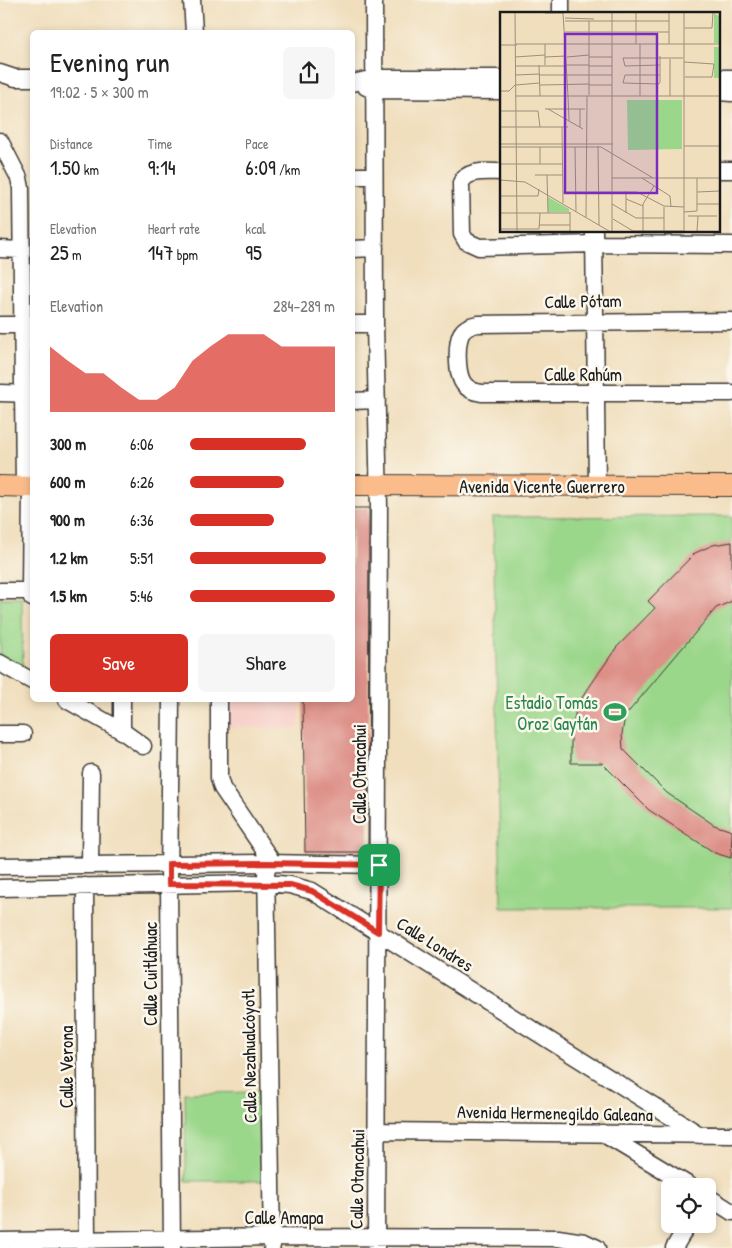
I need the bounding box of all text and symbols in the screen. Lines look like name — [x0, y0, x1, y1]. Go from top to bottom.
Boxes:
inset map — [500, 12, 720, 232]
text: Evening run — [50, 43, 170, 81]
button: share — [283, 47, 335, 99]
text: 19:02 · 5 × 300 m — [50, 81, 149, 103]
text: Distance — [50, 134, 93, 153]
text: Time — [148, 134, 172, 153]
text: Pace — [245, 134, 269, 153]
text: 1.50 — [50, 153, 80, 182]
text: 9:14 — [148, 153, 176, 182]
text: 6:09 — [245, 153, 276, 182]
text: km — [80, 160, 99, 179]
text: /km — [276, 160, 300, 179]
text: Elevation — [50, 219, 97, 238]
text: Heart rate — [148, 219, 200, 238]
text: kcal — [245, 219, 266, 238]
text: 25 — [50, 238, 69, 267]
text: 147 — [148, 238, 174, 267]
text: 95 — [245, 238, 262, 267]
text: m — [69, 245, 81, 264]
text: bpm — [174, 245, 198, 264]
street label: Calle Pótam — [544, 288, 622, 314]
text: Elevation — [50, 295, 103, 317]
text: 284–289 m — [273, 295, 335, 317]
street label: Calle Rahúm — [544, 362, 622, 387]
text: 300 m — [50, 433, 86, 455]
text: 6:06 — [130, 433, 154, 455]
text: 600 m — [50, 471, 85, 493]
text: 6:26 — [130, 471, 154, 493]
street label: Avenida Vicente Guerrero — [459, 474, 625, 499]
text: 900 m — [50, 509, 85, 531]
text: 6:36 — [130, 509, 154, 531]
text: 1.2 km — [50, 547, 88, 569]
text: 5:51 — [130, 547, 153, 569]
text: 1.5 km — [50, 585, 87, 607]
text: 5:46 — [130, 585, 153, 607]
button: Save — [50, 634, 188, 692]
button: Share — [198, 634, 335, 692]
place label: Estadio Tomás Oroz Gaytán — [506, 690, 598, 736]
sports icon: Estadio Tomás Oroz Gaytán — [602, 699, 628, 725]
street label: Calle Otancahui — [347, 724, 372, 824]
pin — [358, 844, 400, 886]
icon: arrive — [365, 851, 393, 879]
street label: Calle Londres — [392, 911, 478, 977]
street label: Calle Cuitláhuac — [138, 922, 163, 1026]
street label: Calle Nezahualcóyotl — [235, 988, 263, 1123]
street label: Calle Verona — [54, 1026, 79, 1108]
street label: Avenida Hermenegildo Galeana — [457, 1099, 653, 1127]
street label: Calle Otancahui — [344, 1129, 370, 1229]
map controls — [661, 1178, 716, 1233]
button: locate — [661, 1178, 716, 1233]
street label: Calle Amapa — [245, 1205, 323, 1230]

